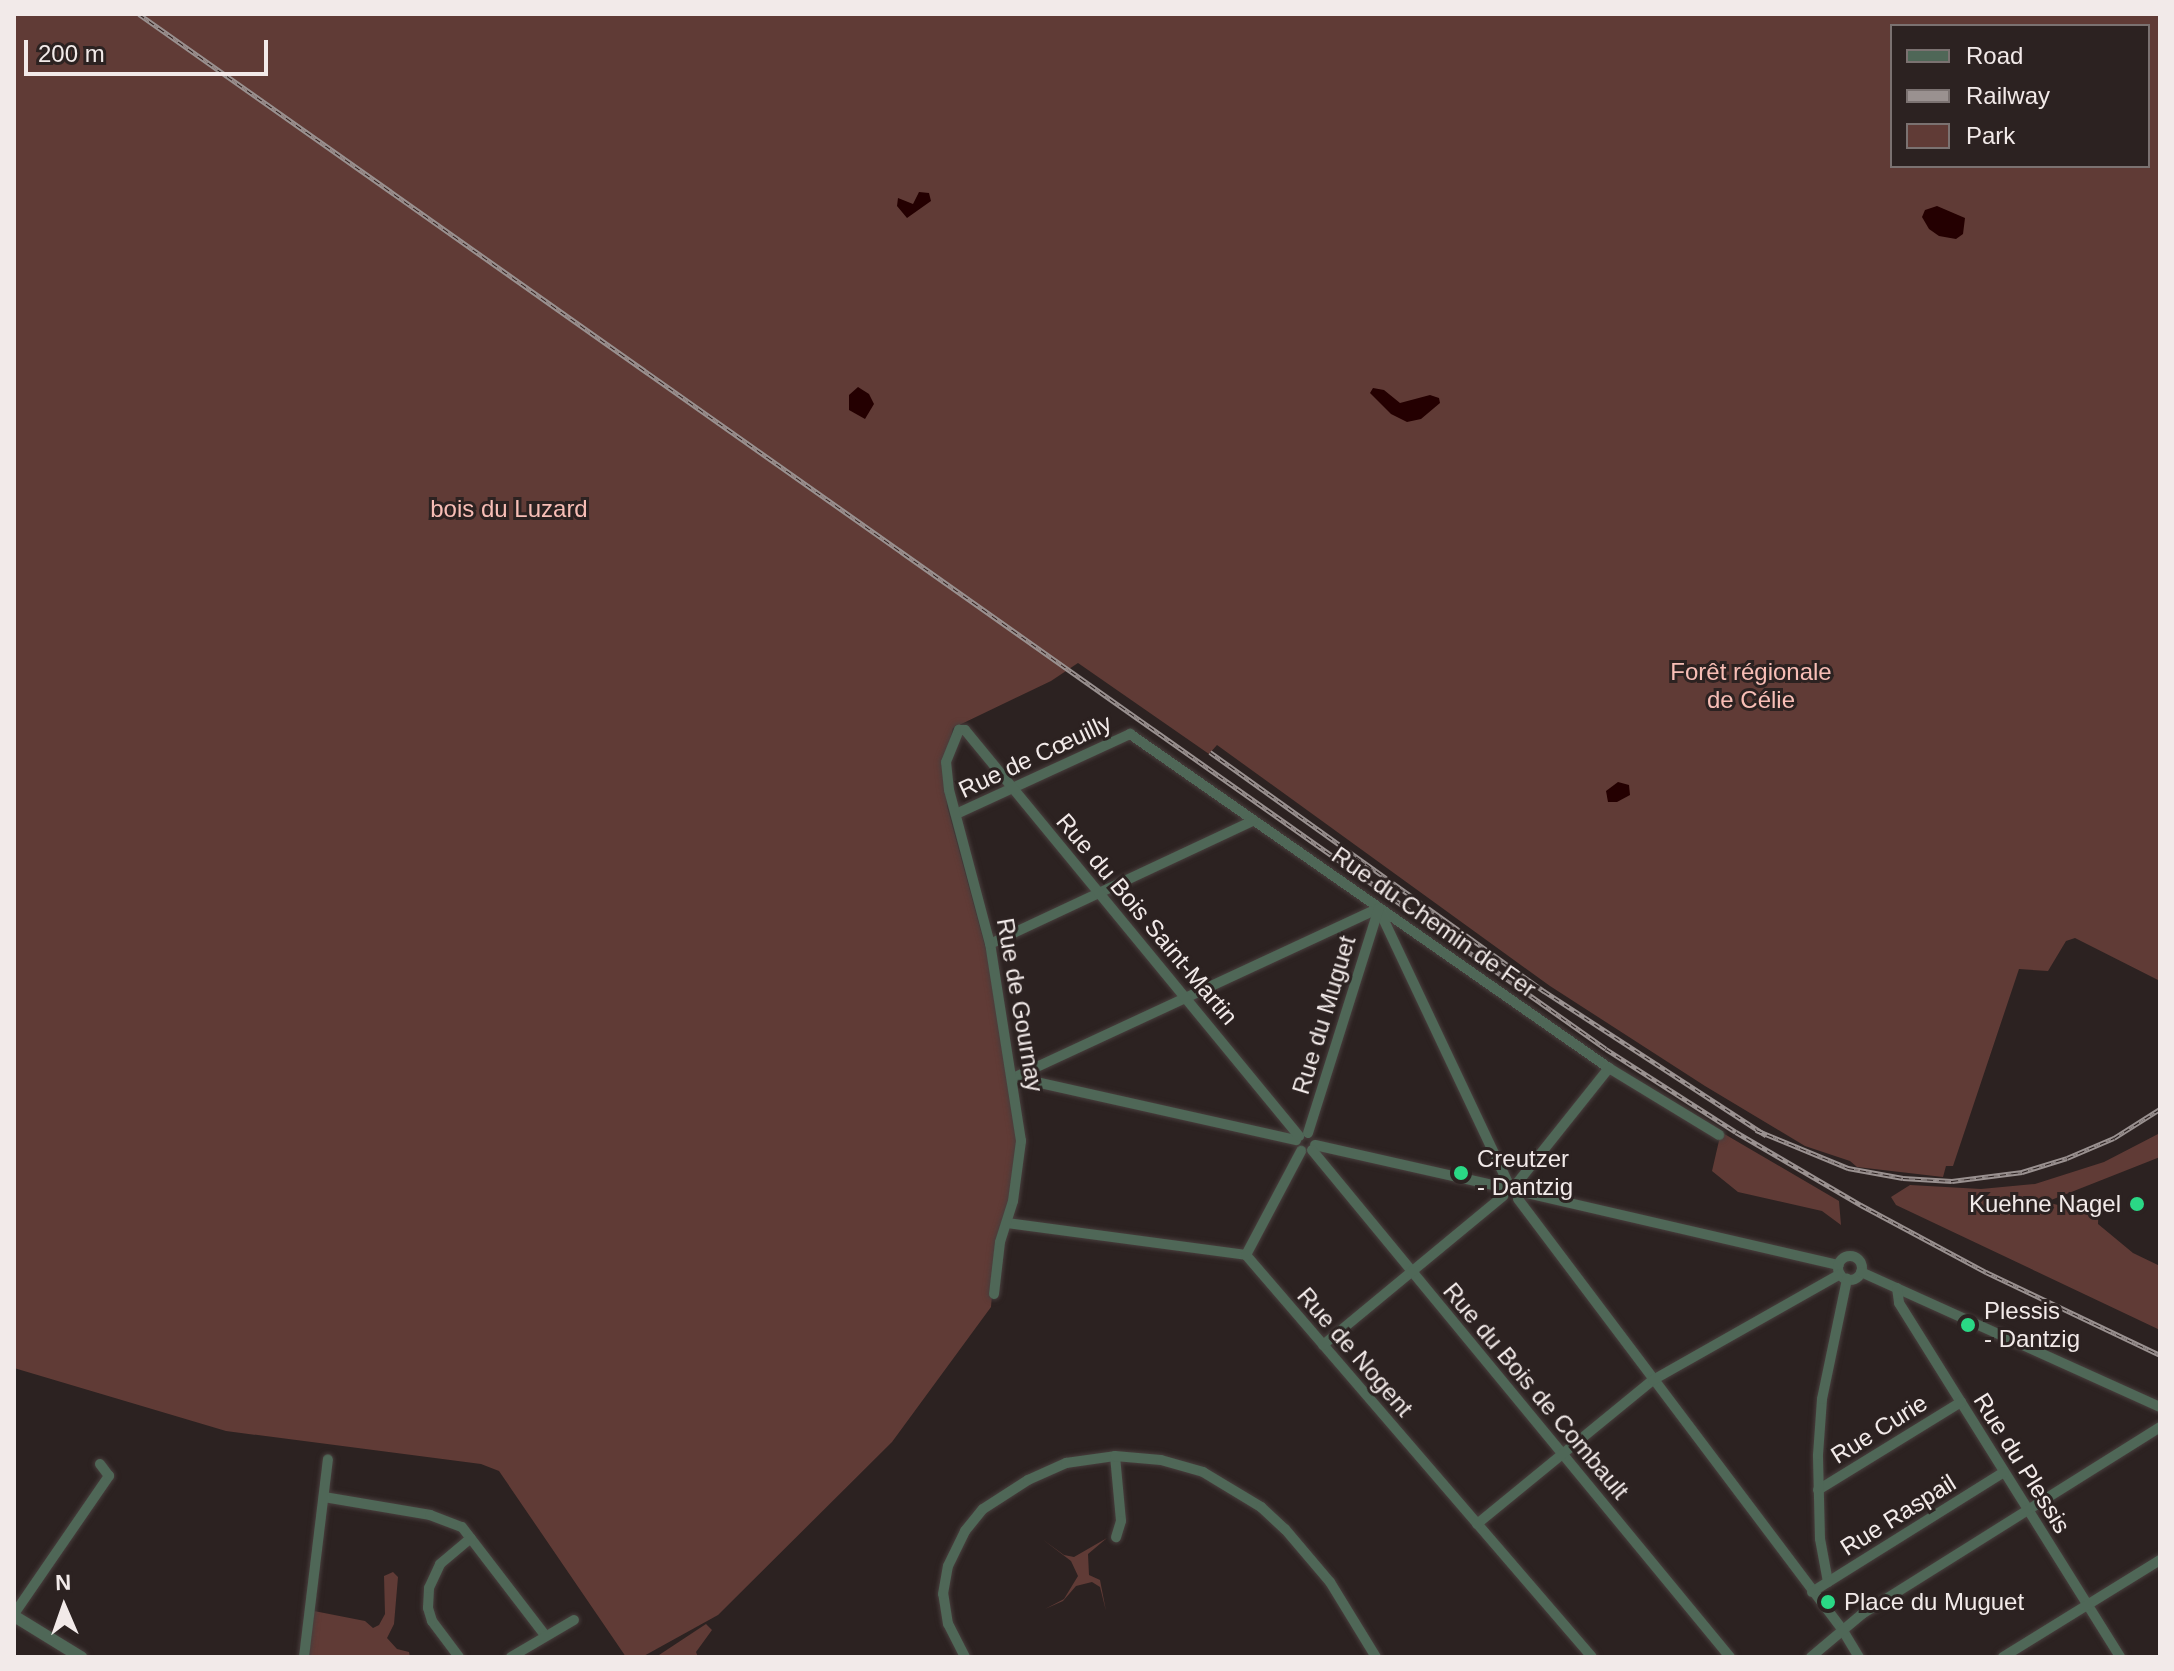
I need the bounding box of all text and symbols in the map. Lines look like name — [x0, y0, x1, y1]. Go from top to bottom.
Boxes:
scale bar — [28, 24, 272, 74]
legend — [1890, 24, 2150, 168]
text: 200 m — [38, 40, 105, 67]
text: Road — [1966, 42, 2023, 69]
text: Railway — [1966, 82, 2050, 109]
text: Park — [1966, 122, 2015, 149]
park label: bois du Luzard — [430, 495, 588, 523]
park label: Forêt régionale de Célie — [1670, 658, 1832, 714]
street label: Rue de Cœuilly — [954, 708, 1116, 804]
street label: Rue du Bois Saint-Martin — [1050, 808, 1244, 1030]
street label: Rue du Chemin de Fer — [1326, 841, 1542, 1003]
street label: Rue de Gournay — [991, 916, 1049, 1094]
street label: Rue du Muguet — [1286, 932, 1362, 1098]
place label: Creutzer - Dantzig — [1477, 1145, 1573, 1201]
marker: Creutzer - Dantzig — [1452, 1164, 1470, 1182]
place label: Kuehne Nagel — [1969, 1190, 2121, 1218]
marker: Kuehne Nagel — [2128, 1195, 2146, 1213]
street label: Rue du Bois de Combault — [1437, 1277, 1635, 1505]
street label: Rue de Nogent — [1291, 1282, 1419, 1422]
place label: Plessis - Dantzig — [1984, 1297, 2080, 1353]
marker: Plessis - Dantzig — [1959, 1316, 1977, 1334]
street label: Rue du Plessis — [1967, 1387, 2077, 1539]
street label: Rue Curie — [1826, 1388, 1932, 1470]
street label: Rue Raspail — [1835, 1468, 1961, 1562]
north arrow — [24, 1567, 104, 1647]
text: N — [55, 1570, 72, 1595]
place label: Place du Muguet — [1844, 1588, 2024, 1616]
marker: Place du Muguet — [1819, 1593, 1837, 1611]

